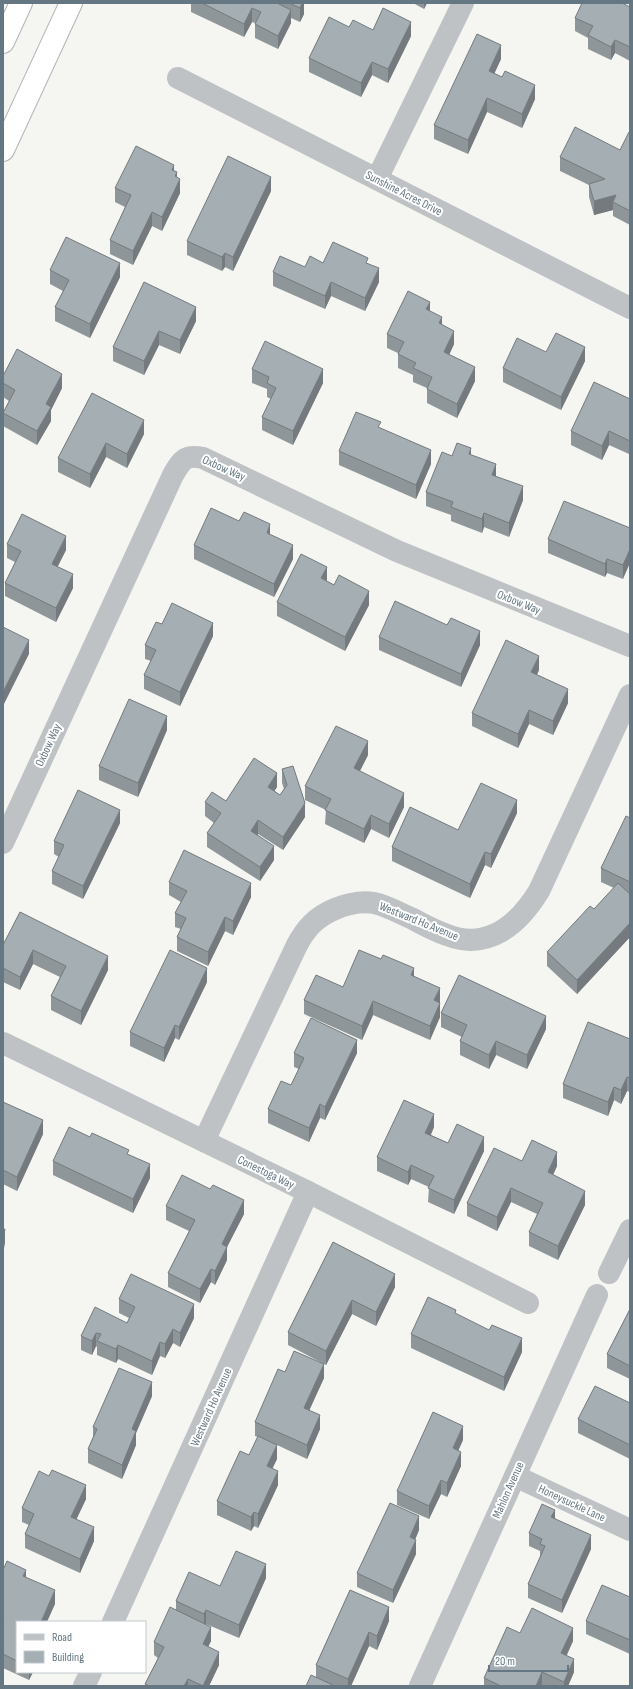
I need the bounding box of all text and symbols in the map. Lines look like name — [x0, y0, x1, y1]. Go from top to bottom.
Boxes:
street label: Sunshine Acres Drive — [363, 168, 445, 219]
street label: Oxbow Way — [200, 452, 248, 485]
street label: Oxbow Way — [495, 587, 543, 618]
street label: Oxbow Way — [32, 721, 65, 769]
street label: Westward Ho Avenue — [377, 899, 461, 944]
street label: Conestoga Way — [235, 1152, 297, 1193]
street label: Westward Ho Avenue — [187, 1366, 235, 1449]
street label: Mahlon Avenue — [489, 1459, 528, 1521]
street label: Honeysuckle Lane — [536, 1481, 608, 1526]
legend — [16, 1621, 146, 1673]
text: Road — [52, 1630, 72, 1645]
scale bar — [489, 1647, 568, 1673]
text: Building — [52, 1650, 84, 1665]
text: 20 m — [495, 1654, 515, 1669]

